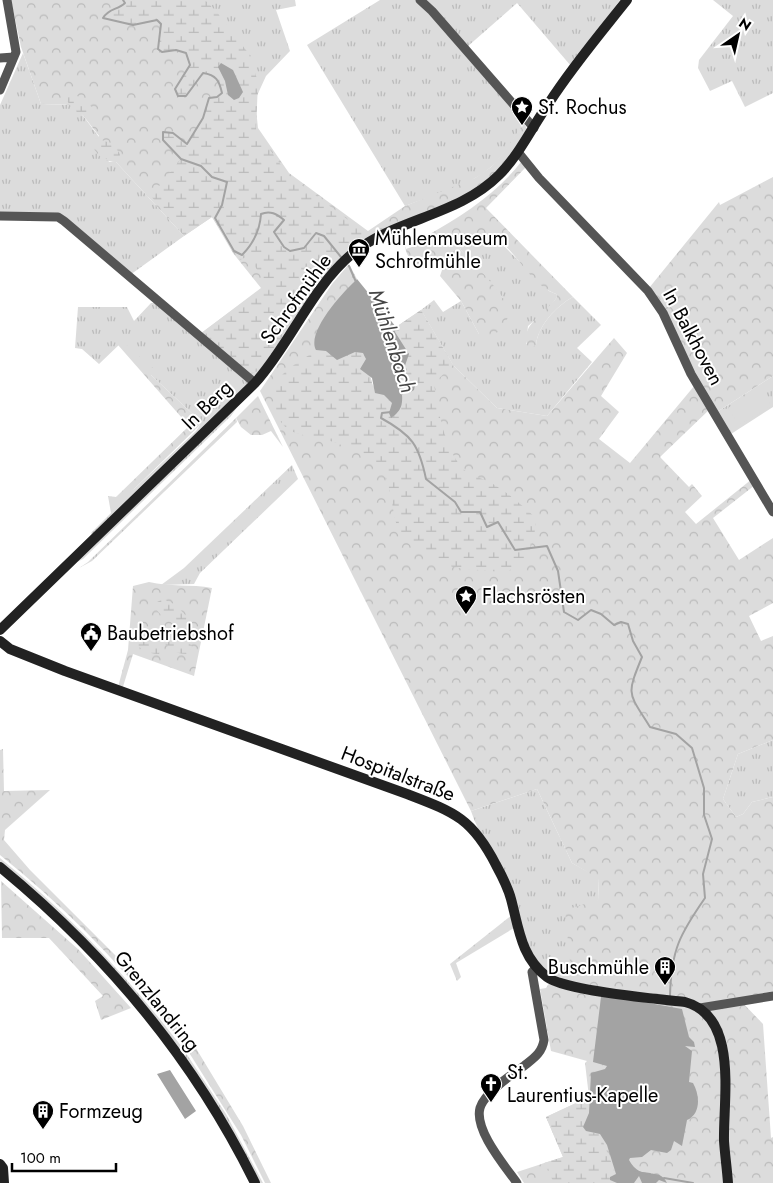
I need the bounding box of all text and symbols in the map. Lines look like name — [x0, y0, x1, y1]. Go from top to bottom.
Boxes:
north arrow — [713, 10, 763, 60]
text: N — [735, 13, 755, 36]
place label: St. Rochus — [538, 93, 627, 122]
place icon: St. Rochus — [510, 95, 534, 126]
place label: Mühlenmuseum Schrofmühle — [375, 224, 508, 276]
museum icon: Mühlenmuseum Schrofmühle — [347, 237, 371, 268]
street label: Schrofmühle — [253, 248, 339, 350]
street label: In Balkhoven — [655, 283, 731, 391]
water label: Mühlenbach — [361, 285, 423, 397]
street label: In Berg — [175, 373, 239, 437]
place label: Flachsrösten — [482, 582, 585, 611]
place icon: Flachsrösten — [454, 584, 478, 615]
place label: Baubetriebshof — [107, 619, 235, 648]
public building icon: Baubetriebshof — [79, 621, 103, 652]
street label: Hospitalstraße — [337, 739, 459, 809]
street label: Grenzlandring — [107, 944, 207, 1058]
place label: Buschmühle — [548, 953, 649, 982]
building icon: Buschmühle — [653, 955, 677, 986]
place label: St. Laurentius-Kapelle — [507, 1058, 658, 1110]
church icon: St. Laurentius-Kapelle — [479, 1072, 503, 1103]
place label: Formzeug — [59, 1097, 143, 1126]
building icon: Formzeug — [31, 1099, 55, 1130]
scale bar — [12, 1140, 116, 1172]
text: 100 m — [20, 1147, 61, 1169]

